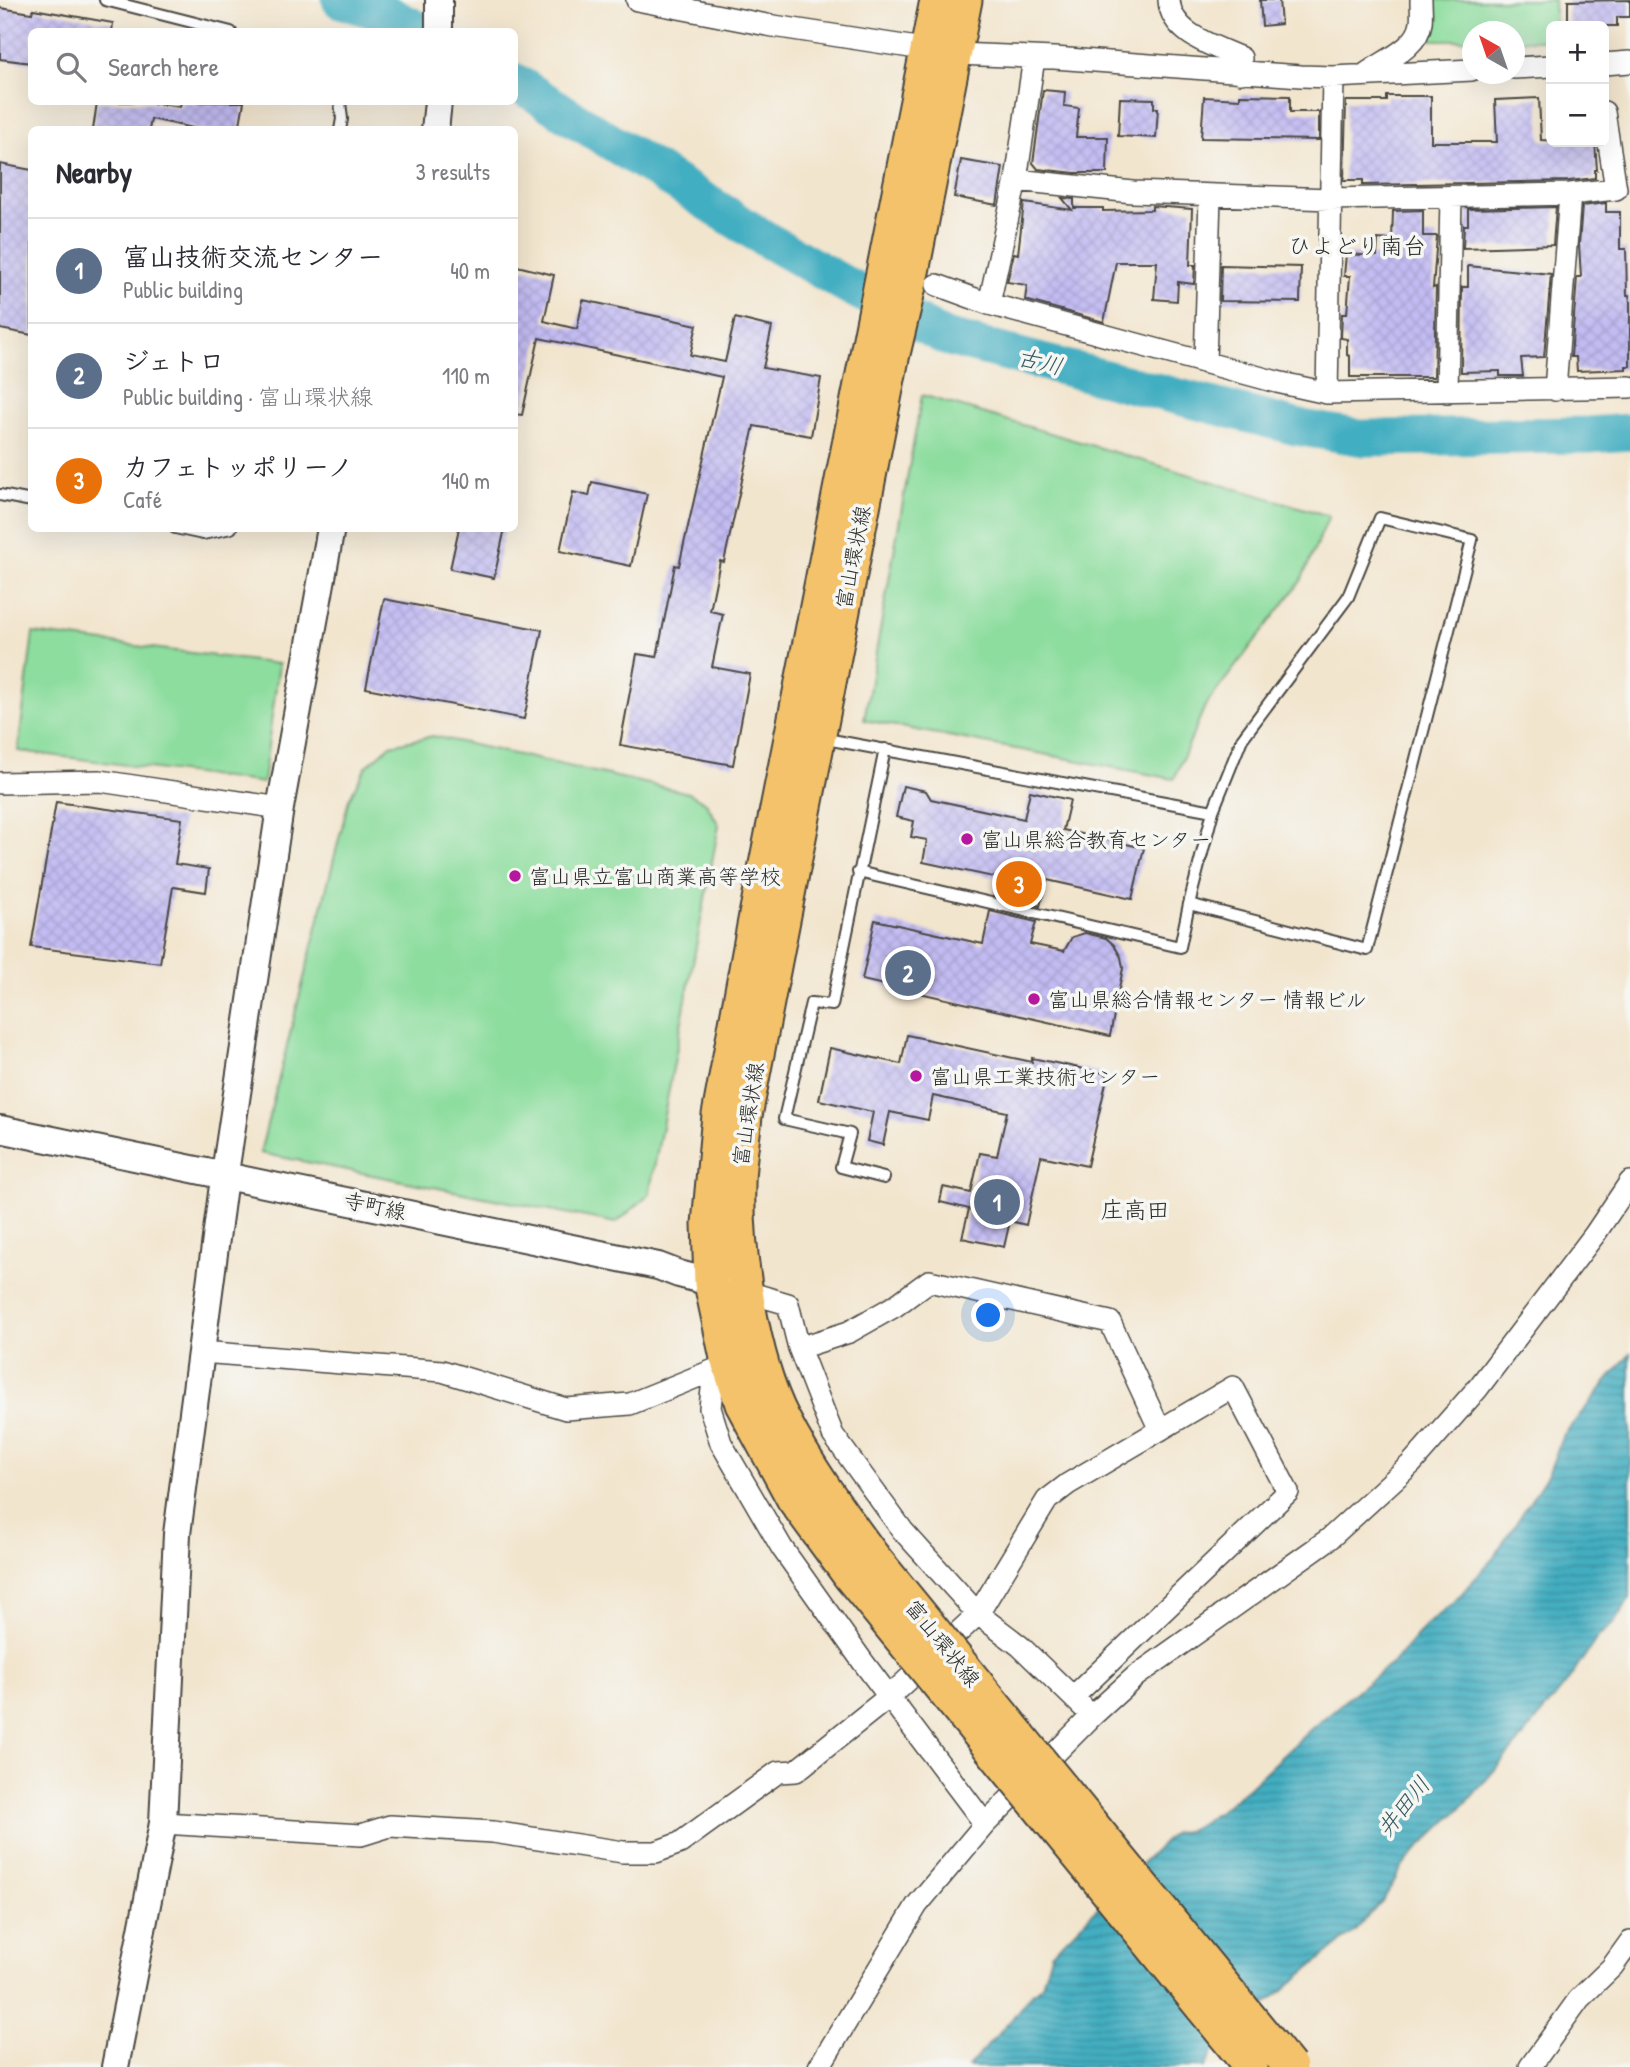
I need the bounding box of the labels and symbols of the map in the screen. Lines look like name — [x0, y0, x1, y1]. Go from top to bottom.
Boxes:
north arrow — [1462, 21, 1525, 84]
district label: ひよどり南台 — [1288, 230, 1426, 261]
water label: 古川 — [1014, 340, 1066, 382]
street label: 富山環状線 — [829, 503, 877, 611]
place label: 富山県総合教育センター — [981, 825, 1211, 854]
marker: 富山県総合教育センター — [959, 831, 975, 847]
pin: 3 — [996, 858, 1042, 910]
place label: 富山県立富山商業高等学校 — [529, 862, 781, 891]
marker: 富山県立富山商業高等学校 — [507, 868, 523, 884]
pin: 2 — [885, 947, 931, 999]
place label: 富山県総合情報センター 情報ビル — [1048, 985, 1367, 1014]
marker: 富山県総合情報センター 情報ビル — [1026, 991, 1042, 1007]
street label: 富山環状線 — [725, 1060, 771, 1168]
place label: 富山県工業技術センター — [930, 1062, 1160, 1091]
marker: 富山県工業技術センター — [908, 1068, 924, 1084]
pin: 1 — [974, 1176, 1020, 1228]
street label: 寺町線 — [341, 1185, 409, 1227]
district label: 庄高田 — [1101, 1194, 1170, 1225]
your location — [971, 1298, 1005, 1332]
street label: 富山環状線 — [899, 1593, 987, 1693]
water label: 井田川 — [1369, 1769, 1437, 1843]

